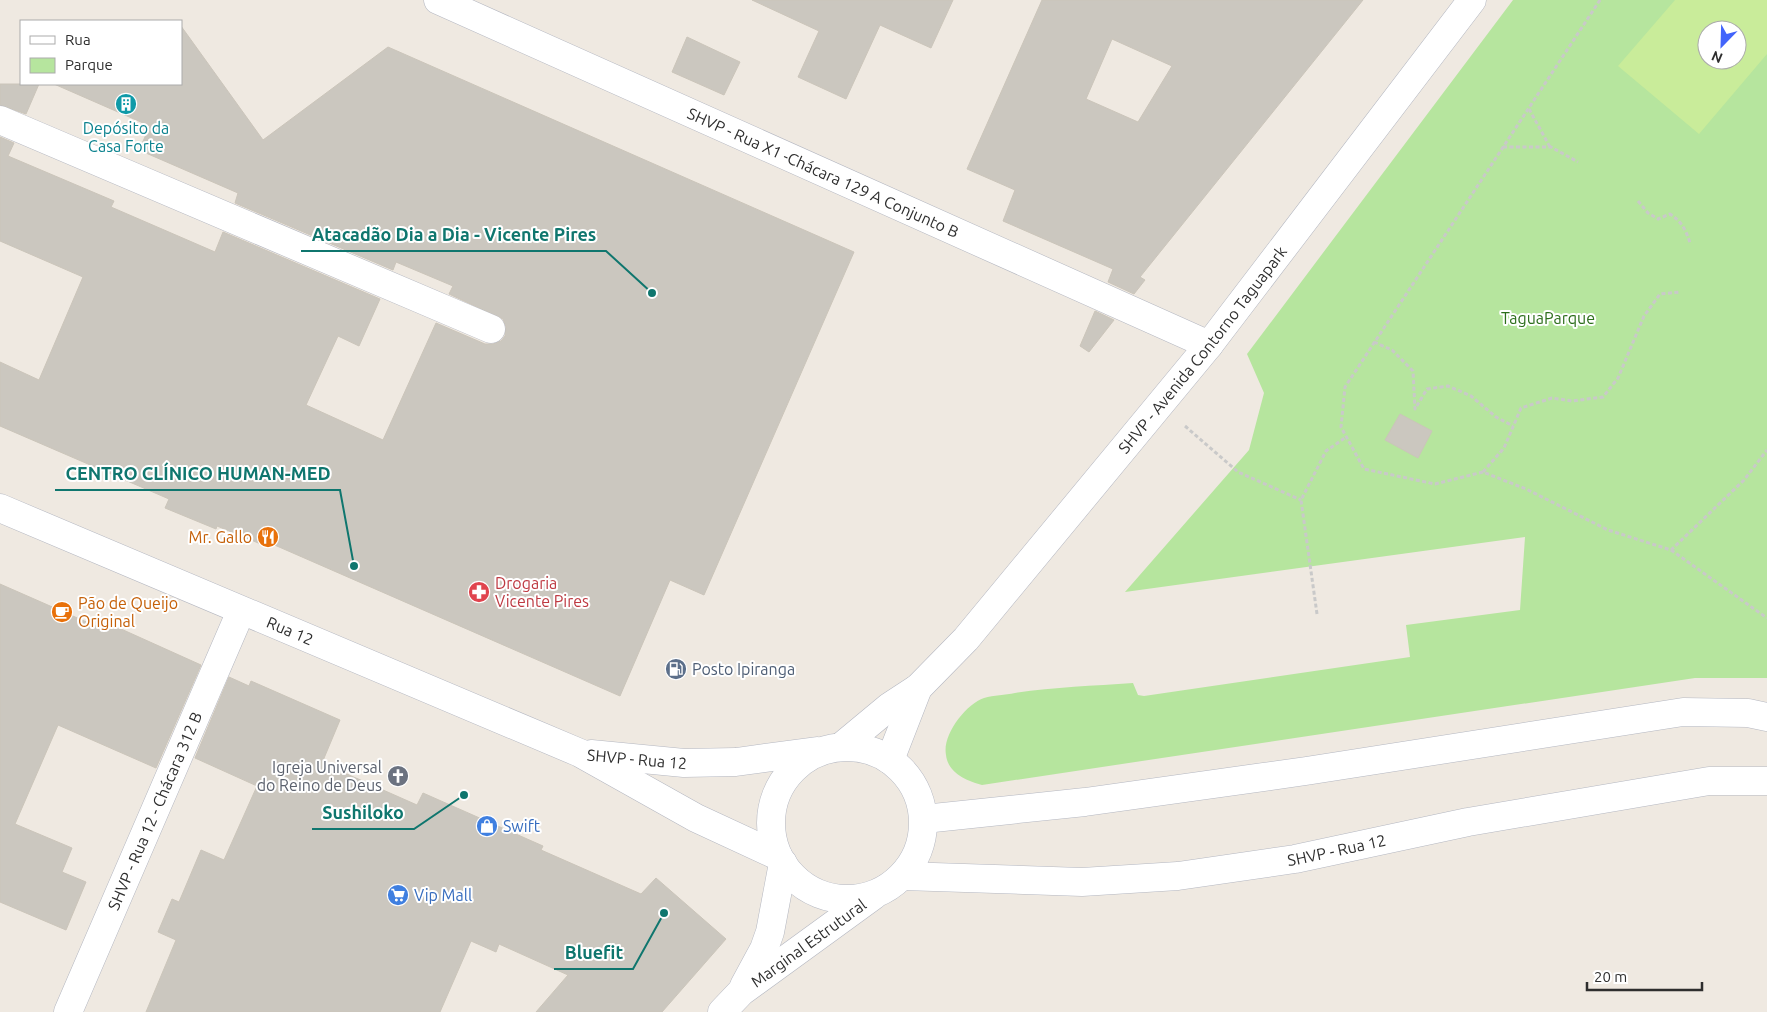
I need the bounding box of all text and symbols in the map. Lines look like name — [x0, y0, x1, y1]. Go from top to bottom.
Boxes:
legend — [20, 20, 182, 85]
north arrow — [1697, 20, 1747, 70]
text: Rua — [65, 31, 91, 48]
text: N — [1709, 48, 1725, 66]
text: Parque — [65, 56, 113, 73]
building icon: Depósito da Casa Forte — [114, 92, 138, 116]
street label: SHVP - Rua X1 -Chácara 129 A Conjunto B — [685, 104, 962, 241]
place label: Depósito da Casa Forte — [83, 119, 169, 155]
callout: Atacadão Dia a Dia - Vicente Pires — [301, 218, 606, 251]
text: Atacadão Dia a Dia - Vicente Pires — [312, 224, 596, 244]
street label: SHVP - Avenida Contorno Taguapark — [1114, 243, 1290, 457]
park label: TaguaParque — [1501, 309, 1595, 327]
callout: CENTRO CLÍNICO HUMAN-MED — [55, 457, 340, 490]
text: CENTRO CLÍNICO HUMAN-MED — [65, 462, 331, 483]
restaurant icon: Mr. Gallo — [256, 525, 280, 549]
place label: Mr. Gallo — [189, 528, 252, 546]
place label: Drogaria Vicente Pires — [495, 574, 589, 610]
pharmacy icon: Drogaria Vicente Pires — [467, 580, 491, 604]
place label: Pão de Queijo Original — [78, 594, 178, 630]
cafe icon: Pão de Queijo Original — [50, 600, 74, 624]
street label: Rua 12 — [264, 613, 316, 648]
fuel station icon: Posto Ipiranga — [664, 657, 688, 681]
place label: Posto Ipiranga — [692, 660, 795, 678]
street label: SHVP - Rua 12 - Chácara 312 B — [104, 709, 205, 913]
street label: SHVP - Rua 12 — [586, 746, 688, 772]
place label: Igreja Universal do Reino de Deus — [257, 758, 382, 794]
church icon: Igreja Universal do Reino de Deus — [386, 764, 410, 788]
callout: Sushiloko — [312, 796, 414, 829]
text: Sushiloko — [322, 802, 404, 822]
shop icon: Swift — [475, 814, 499, 838]
place label: Swift — [503, 817, 541, 835]
street label: SHVP - Rua 12 — [1286, 831, 1387, 869]
supermarket icon: Vip Mall — [386, 883, 410, 907]
place label: Vip Mall — [414, 886, 472, 904]
street label: Marginal Estrutural — [747, 895, 870, 991]
callout: Bluefit — [554, 936, 633, 969]
text: Bluefit — [565, 942, 623, 962]
scale bar — [1587, 960, 1702, 992]
text: 20 m — [1594, 968, 1627, 985]

